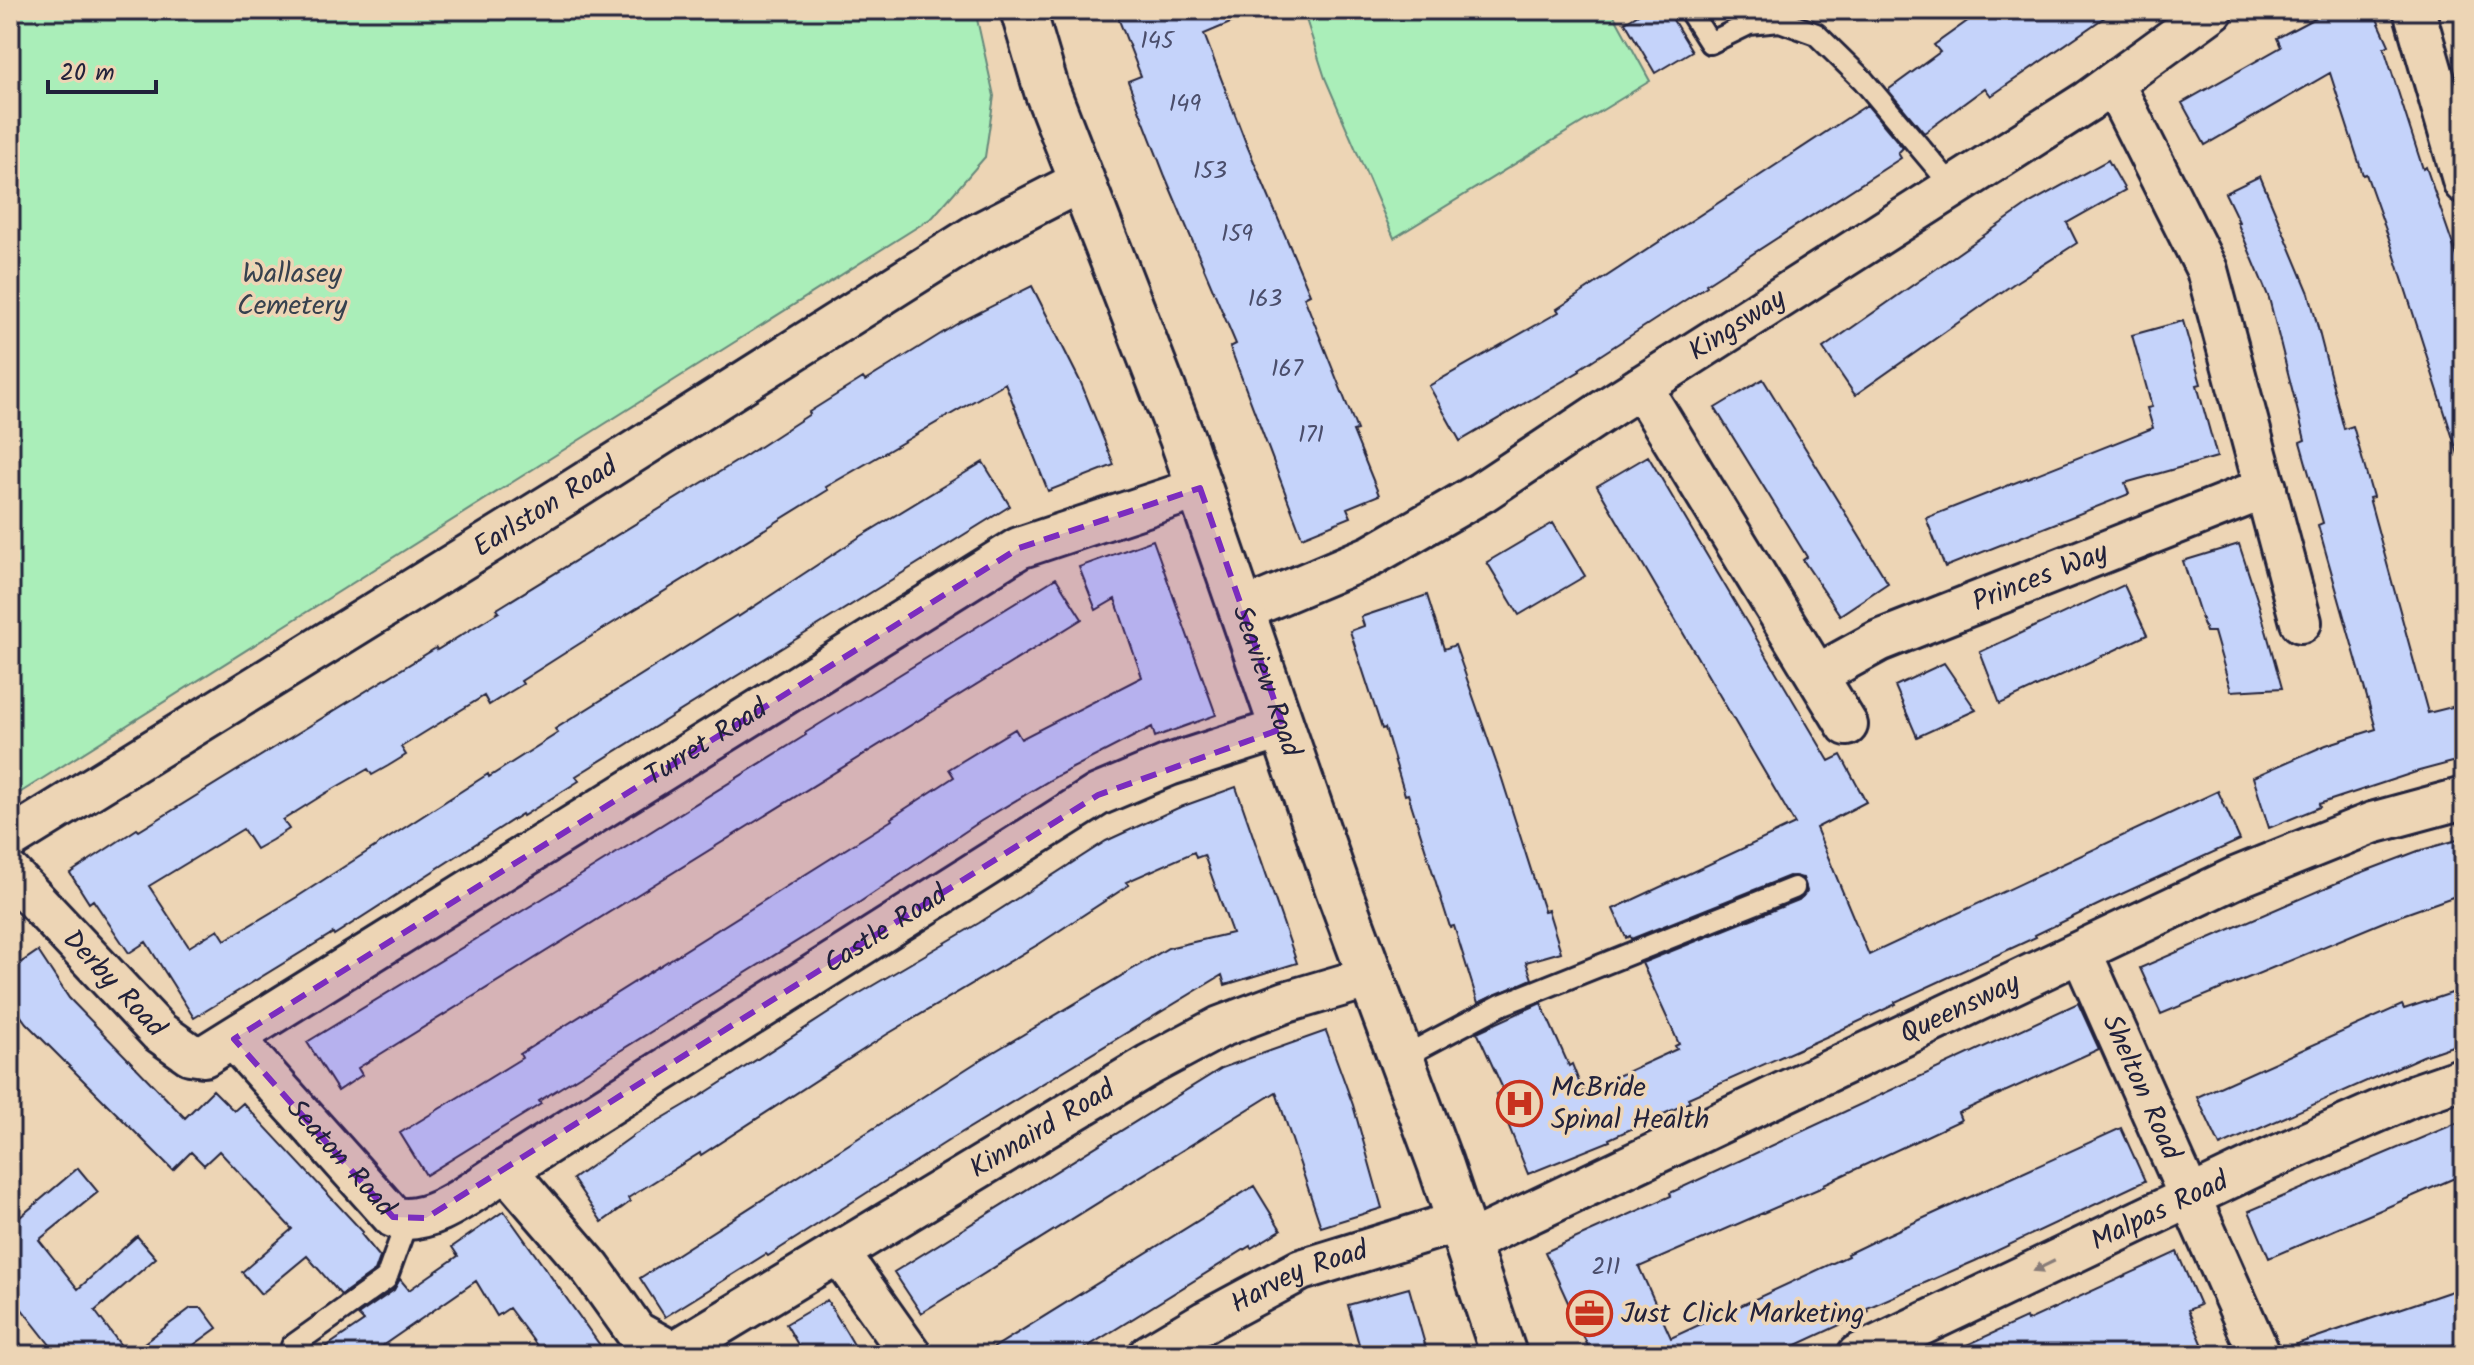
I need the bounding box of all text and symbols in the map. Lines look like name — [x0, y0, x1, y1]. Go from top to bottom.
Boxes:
house number: 145 — [1140, 22, 1176, 61]
scale bar — [48, 44, 156, 94]
text: 20 m — [60, 54, 115, 93]
house number: 149 — [1169, 85, 1202, 124]
house number: 153 — [1193, 152, 1227, 191]
house number: 159 — [1221, 215, 1253, 254]
park label: Wallasey Cemetery — [237, 252, 348, 329]
street label: Kingsway — [1679, 277, 1796, 373]
house number: 163 — [1248, 280, 1282, 319]
house number: 167 — [1271, 350, 1304, 389]
house number: 171 — [1298, 416, 1324, 455]
street label: Earlston Road — [464, 444, 628, 570]
street label: Princes Way — [1966, 530, 2116, 624]
street label: Seaview Road — [1219, 599, 1314, 764]
street label: Turret Road — [636, 687, 778, 798]
street label: Castle Road — [815, 873, 957, 986]
street label: Derby Road — [51, 919, 177, 1049]
street label: Queensway — [1892, 960, 2029, 1057]
street label: Shelton Road — [2089, 1007, 2194, 1168]
place label: McBride Spinal Health — [1551, 1066, 1709, 1143]
street label: Kinnaird Road — [961, 1067, 1125, 1191]
hospital icon: McBride Spinal Health — [1496, 1080, 1544, 1128]
street label: Seaton Road — [275, 1089, 407, 1229]
street label: Malpas Road — [2083, 1159, 2237, 1263]
street label: Harvey Road — [1222, 1228, 1374, 1326]
house number: 211 — [1591, 1248, 1621, 1287]
one-way arrow — [2032, 1259, 2056, 1273]
office icon: Just Click Marketing — [1566, 1290, 1614, 1338]
place label: Just Click Marketing — [1621, 1292, 1865, 1337]

